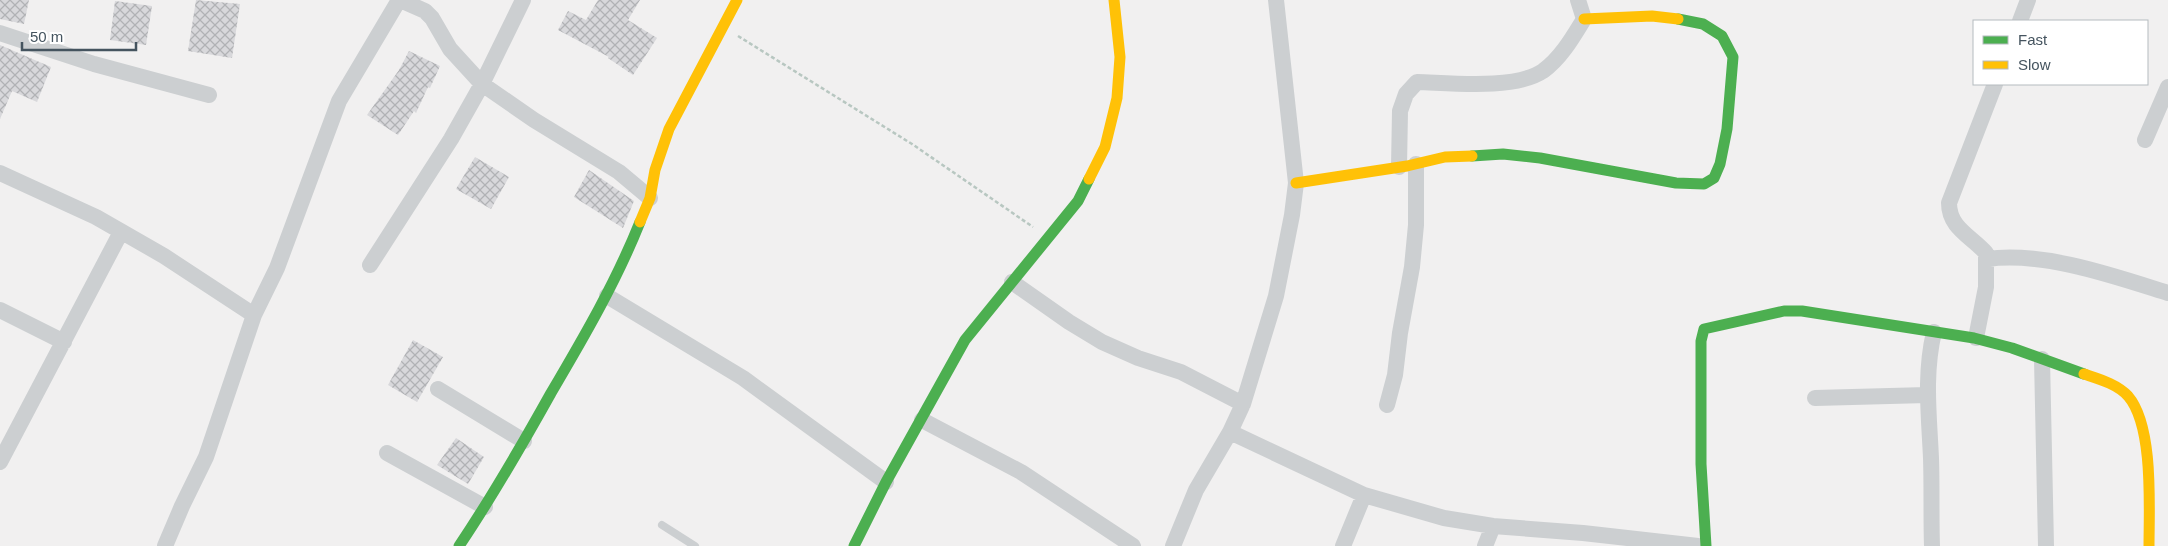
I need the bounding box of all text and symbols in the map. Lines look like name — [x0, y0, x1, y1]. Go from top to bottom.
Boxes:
scale bar — [22, 20, 136, 52]
legend — [1973, 20, 2148, 85]
text: 50 m — [30, 28, 63, 45]
text: Fast — [2018, 31, 2048, 48]
text: Slow — [2018, 56, 2051, 73]

